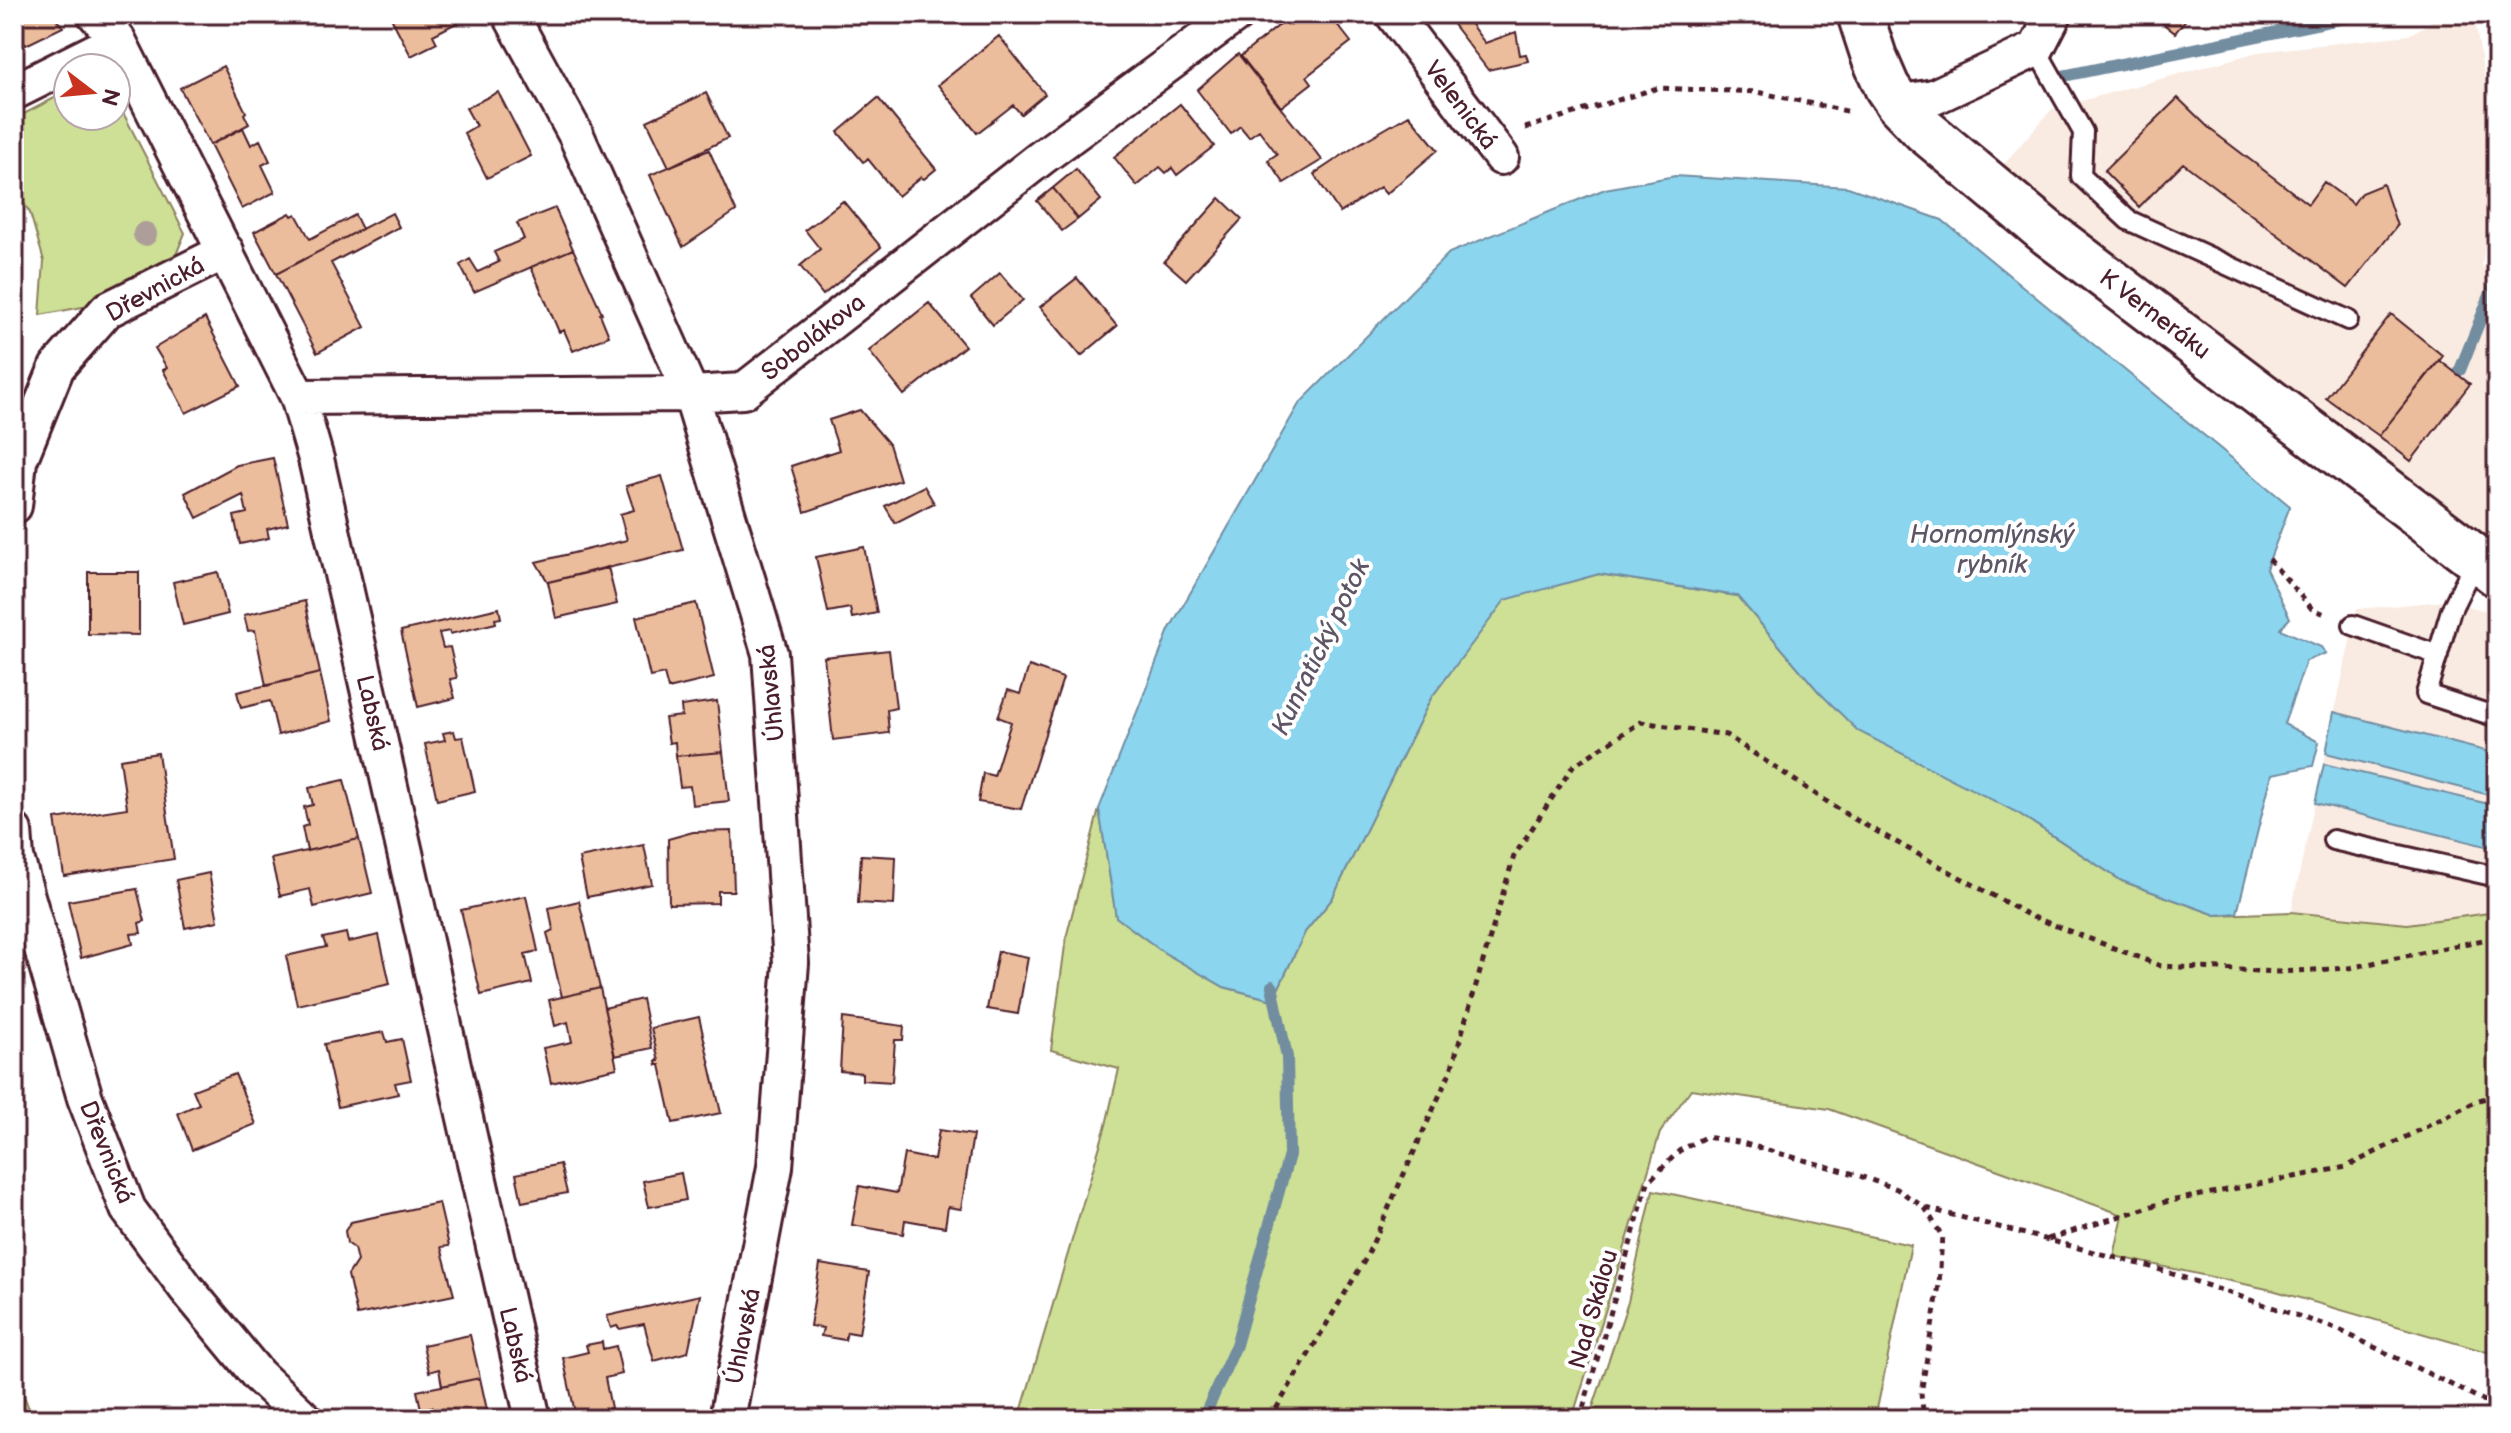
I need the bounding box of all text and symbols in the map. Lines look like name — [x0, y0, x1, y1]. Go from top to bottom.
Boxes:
north arrow — [52, 52, 132, 132]
street label: Velenická — [1418, 55, 1503, 155]
text: N — [95, 85, 125, 109]
street label: Dřevnická — [101, 251, 209, 328]
street label: K Verneráku — [2093, 263, 2216, 366]
street label: Sobolákova — [756, 288, 871, 387]
water label: Hornomlýnský rybník — [1910, 520, 2076, 581]
water label: Kunratický potok — [1265, 553, 1378, 741]
street label: Úhlavská — [751, 643, 791, 743]
street label: Labská — [350, 672, 395, 754]
street label: Dřevnická — [73, 1097, 140, 1208]
street label: Nad Skálou — [1563, 1246, 1624, 1372]
street label: Úhlavská — [719, 1285, 767, 1387]
street label: Labská — [493, 1304, 538, 1386]

